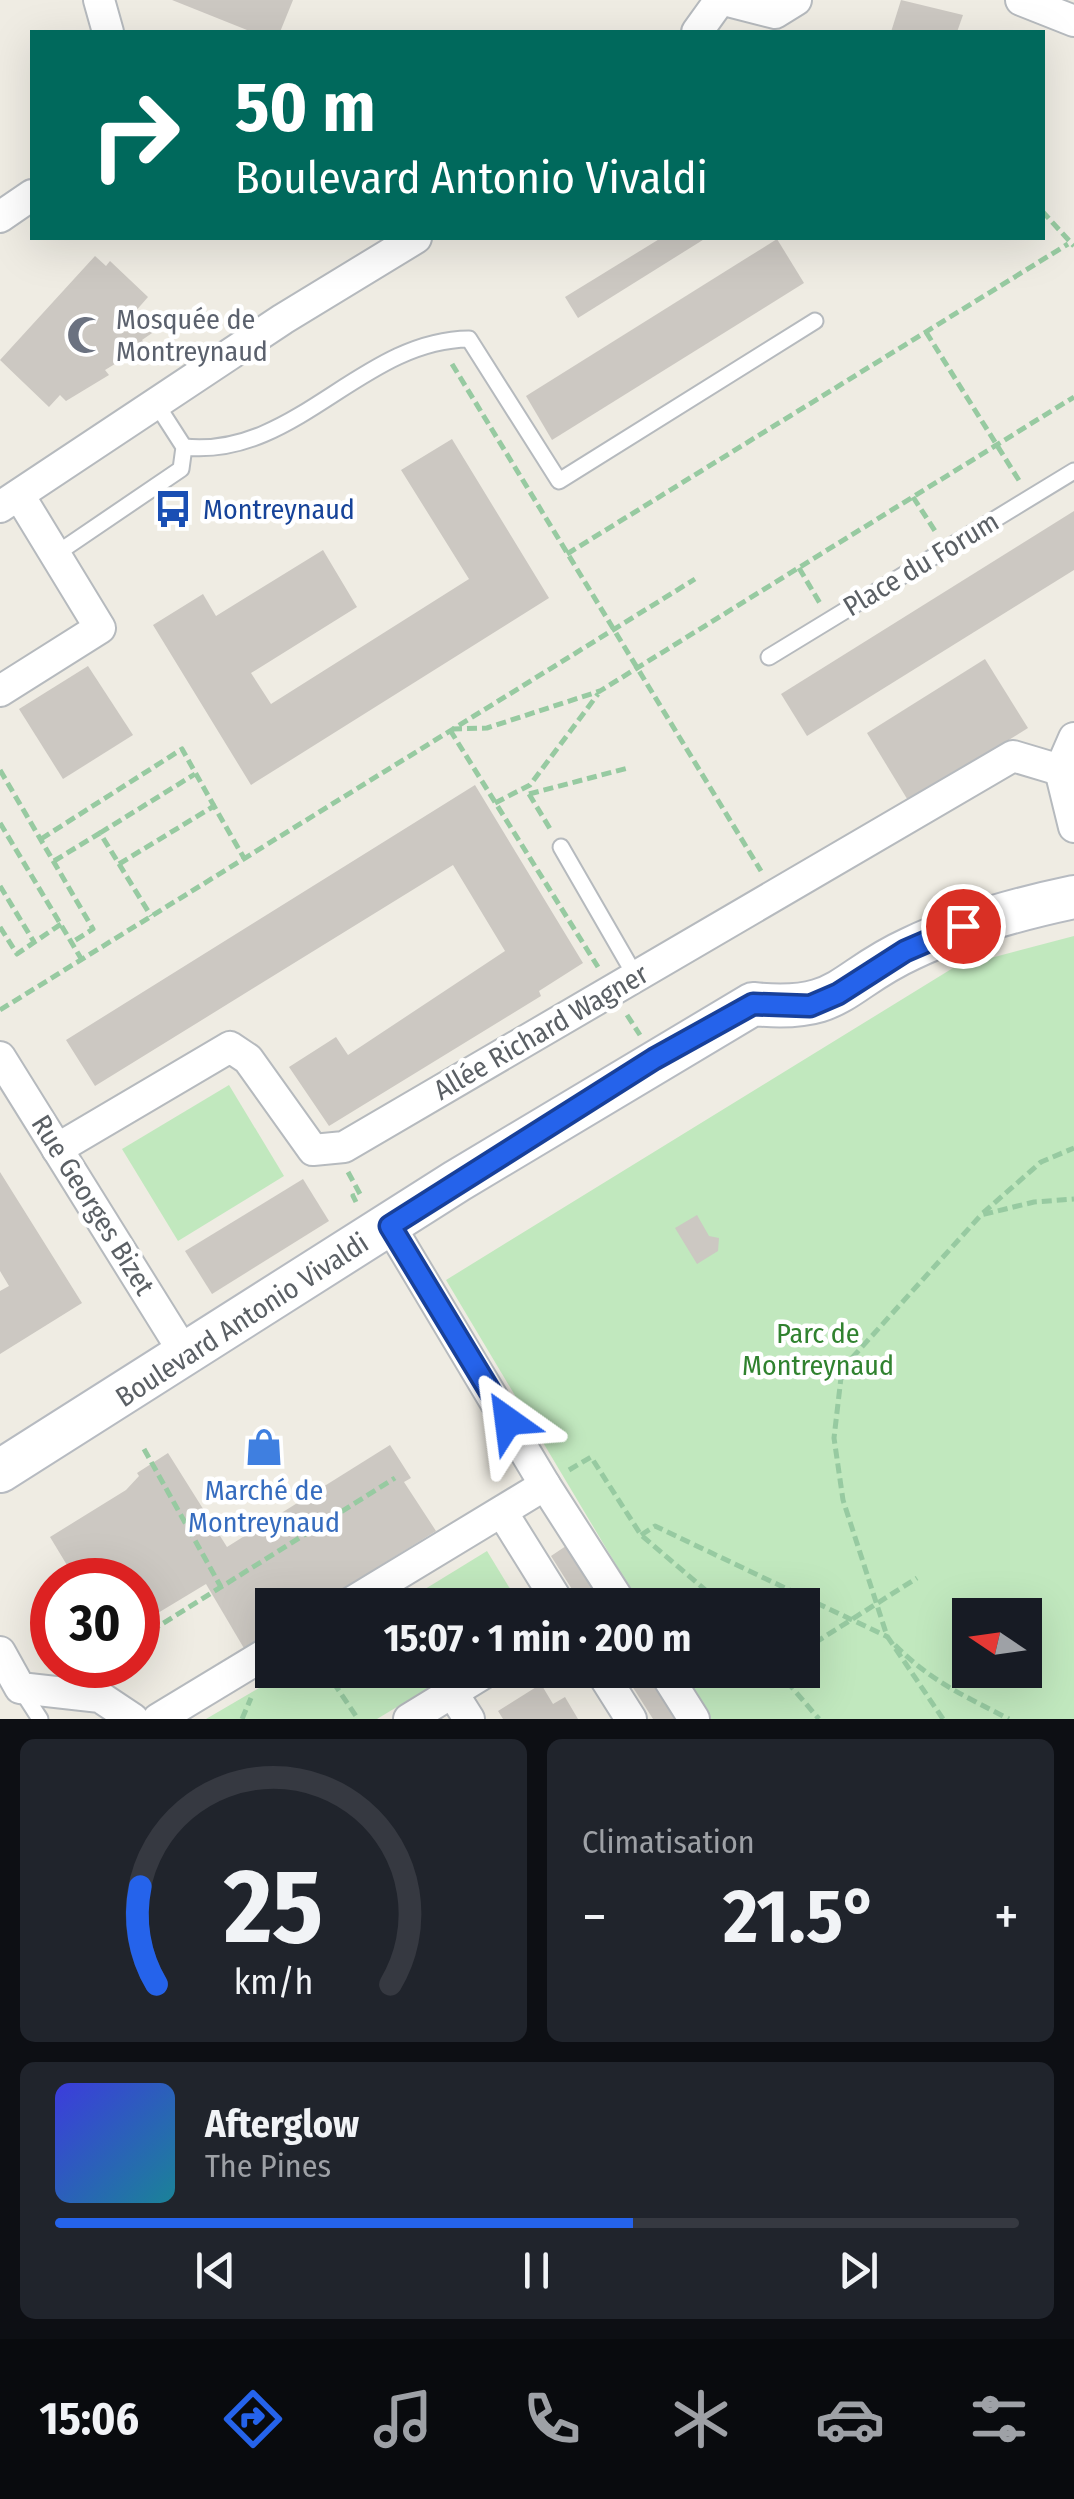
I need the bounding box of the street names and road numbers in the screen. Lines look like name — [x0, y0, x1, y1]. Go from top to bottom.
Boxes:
street label: Place du Forum — [837, 505, 1005, 623]
street label: Allée Richard Wagner — [428, 957, 654, 1107]
street label: Rue Georges Bizet — [25, 1109, 162, 1302]
street label: Boulevard Antonio Vivaldi — [110, 1226, 374, 1414]

